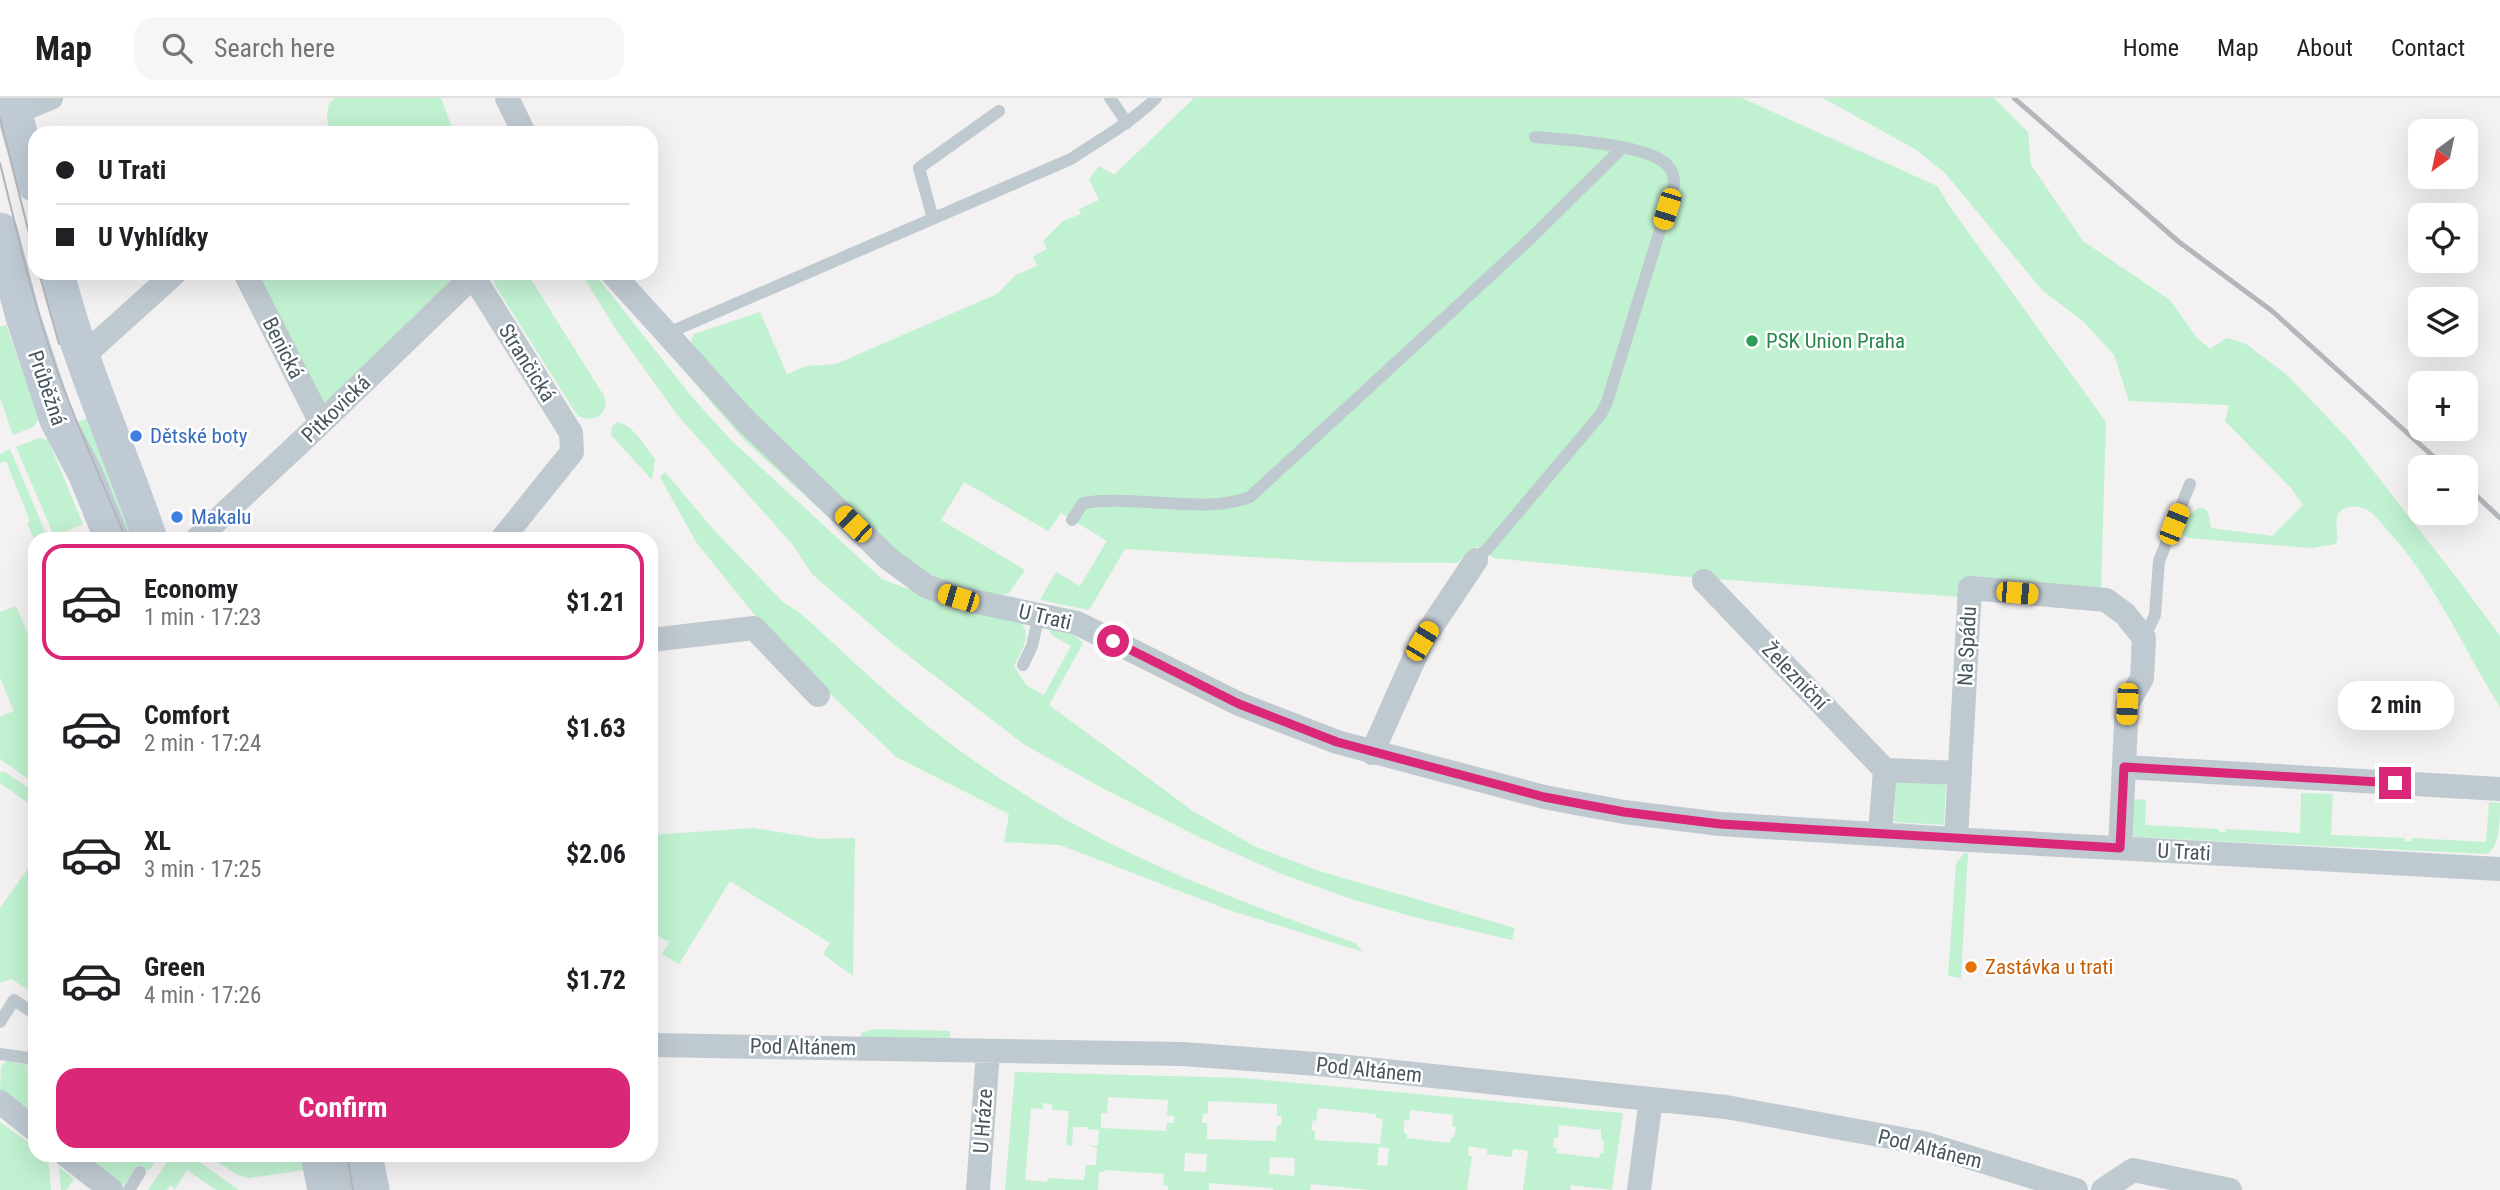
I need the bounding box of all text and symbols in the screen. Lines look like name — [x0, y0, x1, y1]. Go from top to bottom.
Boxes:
search box — [134, 17, 624, 80]
text: Map — [35, 29, 92, 68]
icon: search — [158, 29, 196, 67]
text: Search here — [214, 33, 335, 63]
text: Home — [2123, 34, 2179, 62]
text: Map — [2217, 34, 2259, 62]
text: About — [2297, 34, 2353, 62]
text: Contact — [2391, 34, 2465, 62]
north arrow — [2408, 119, 2478, 189]
map controls — [2408, 119, 2478, 525]
text: U Trati — [98, 155, 166, 185]
car — [1651, 186, 1684, 232]
button: locate — [2408, 203, 2478, 273]
text: U Vyhlídky — [98, 222, 208, 252]
button: layers — [2408, 287, 2478, 357]
street label: Benická — [257, 313, 309, 383]
street label: Strančická — [494, 320, 560, 406]
place label: PSK Union Praha — [1766, 329, 1905, 353]
marker: PSK Union Praha — [1744, 333, 1760, 349]
street label: Průběžná — [23, 347, 71, 429]
street label: Pitkovická — [297, 371, 375, 447]
button: + — [2408, 371, 2478, 441]
place label: Dětské boty — [150, 424, 248, 448]
marker: Dětské boty — [128, 428, 144, 444]
button: − — [2408, 455, 2478, 525]
car — [2157, 501, 2192, 547]
car — [831, 502, 876, 546]
place label: Makalu — [191, 505, 251, 529]
marker: Makalu — [169, 509, 185, 525]
icon: car — [60, 571, 123, 634]
text: Economy — [144, 574, 238, 604]
car — [1996, 581, 2039, 605]
car — [935, 582, 982, 614]
text: $1.21 — [566, 587, 626, 617]
street label: U Trati — [1016, 599, 1074, 635]
text: 1 min · 17:23 — [144, 604, 261, 631]
street label: Na Spádu — [1953, 606, 1981, 686]
car — [1403, 618, 1442, 664]
route start — [1097, 625, 1129, 657]
street label: Železniční — [1757, 637, 1834, 715]
car — [2116, 682, 2139, 726]
callout: 2 min — [2337, 682, 2453, 730]
text: 2 min — [2370, 692, 2422, 719]
icon: car — [60, 697, 123, 760]
text: Comfort — [144, 700, 230, 730]
text: $1.63 — [566, 713, 626, 743]
text: 2 min · 17:24 — [144, 730, 261, 757]
route end — [2379, 767, 2411, 799]
icon: car — [60, 823, 123, 886]
text: XL — [144, 826, 171, 856]
text: $2.06 — [566, 839, 626, 869]
street label: U Trati — [2157, 839, 2211, 865]
text: 3 min · 17:25 — [144, 856, 261, 883]
icon: car — [60, 949, 123, 1012]
text: Green — [144, 952, 205, 982]
place label: Zastávka u trati — [1985, 955, 2113, 979]
marker: Zastávka u trati — [1963, 959, 1979, 975]
text: $1.72 — [566, 965, 626, 995]
text: 4 min · 17:26 — [144, 982, 261, 1009]
street label: Pod Altánem — [750, 1034, 856, 1060]
street label: Pod Altánem — [1315, 1053, 1423, 1087]
button: Confirm — [56, 1068, 630, 1148]
street label: U Hráze — [969, 1088, 997, 1154]
street label: Pod Altánem — [1876, 1124, 1984, 1174]

